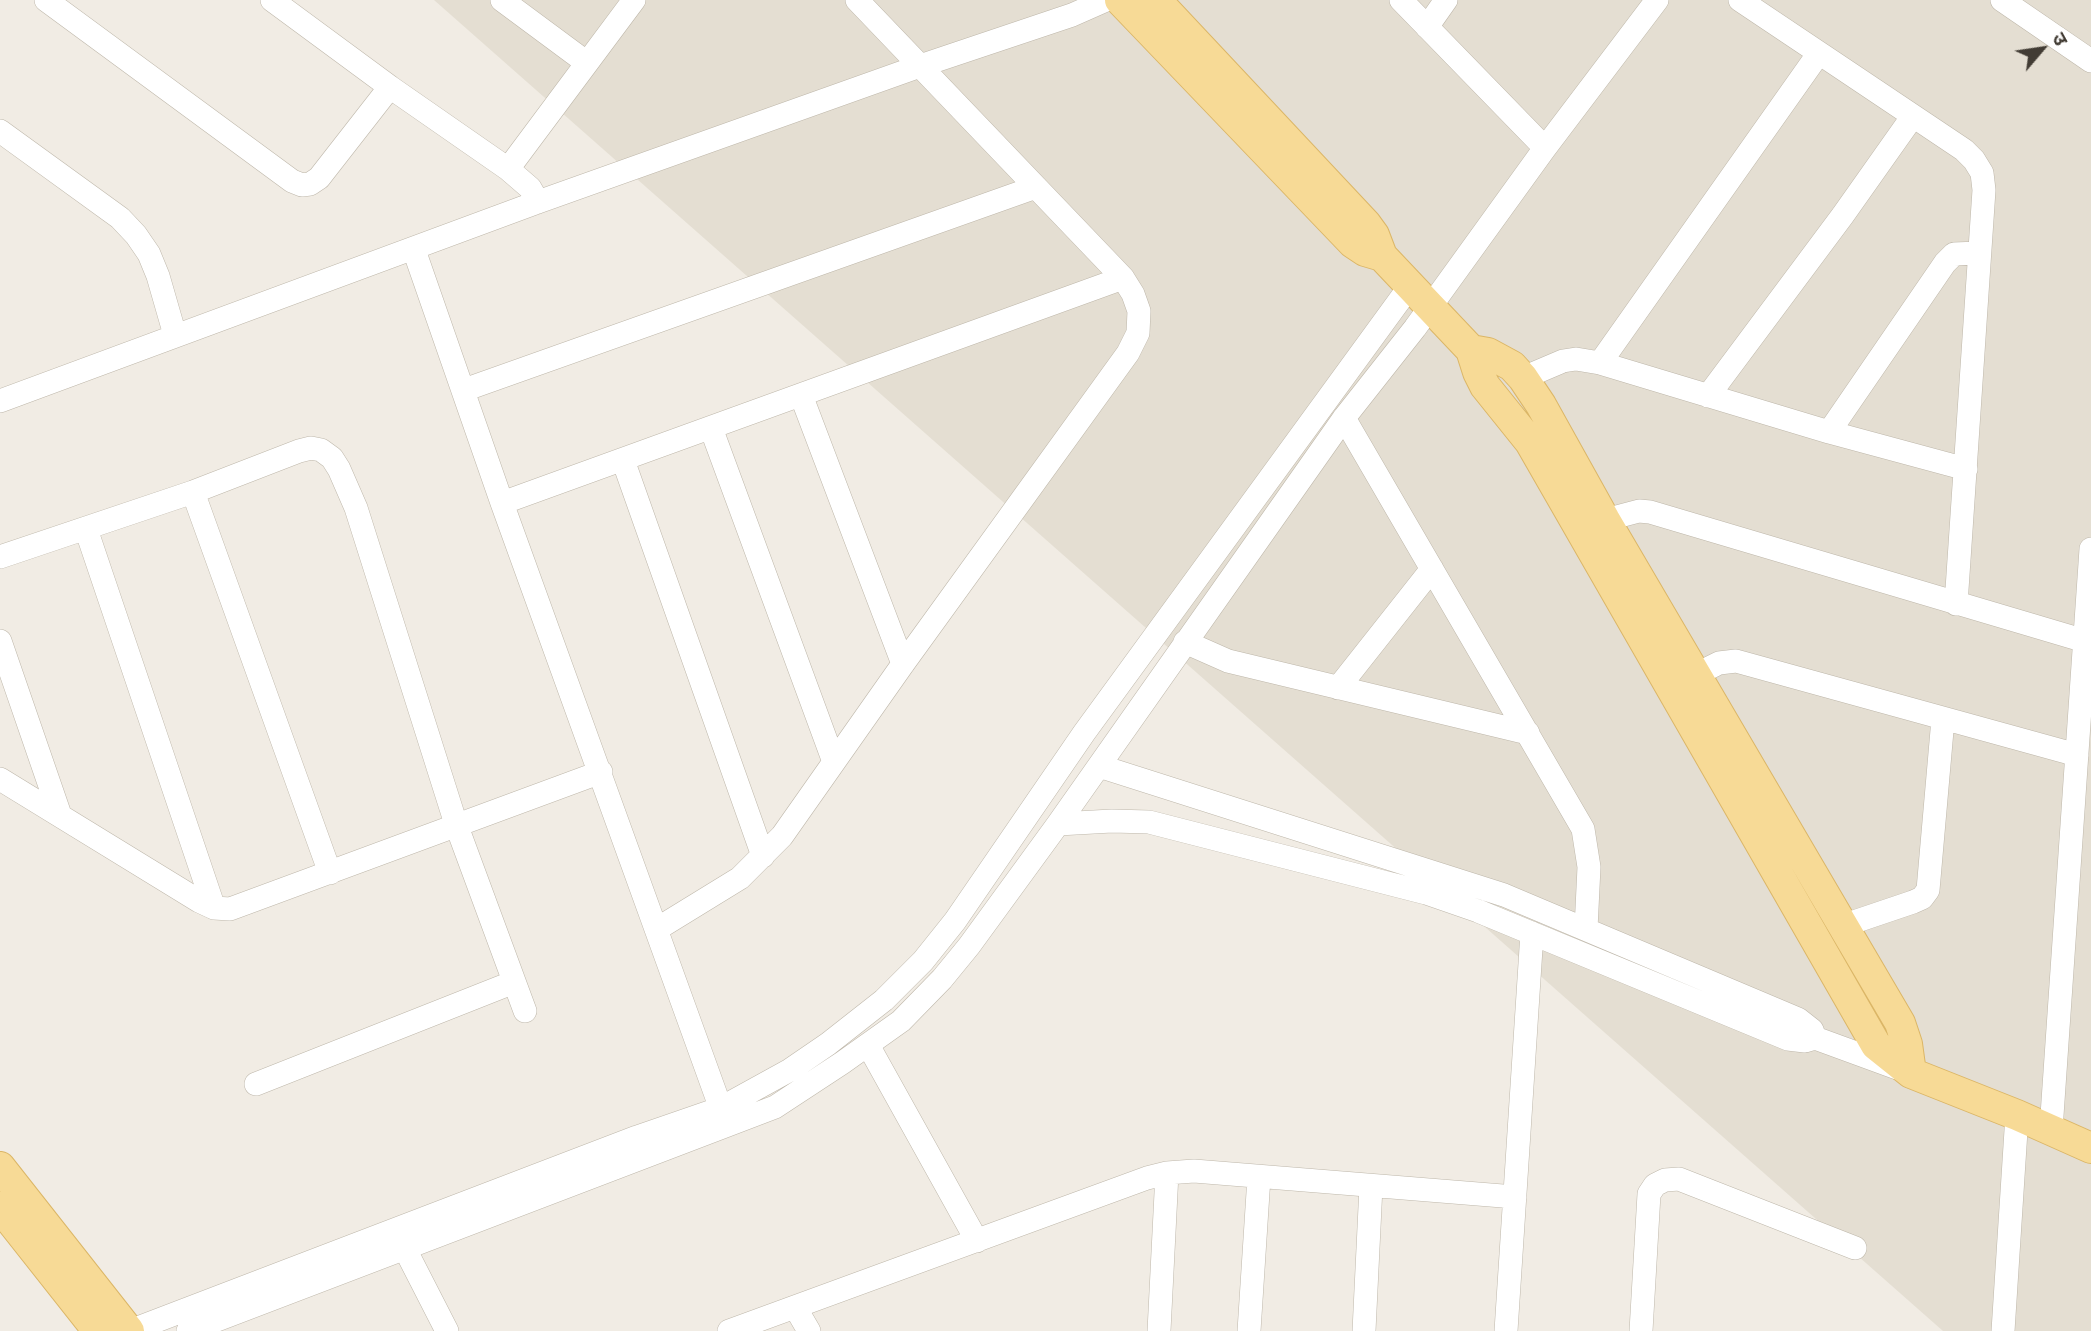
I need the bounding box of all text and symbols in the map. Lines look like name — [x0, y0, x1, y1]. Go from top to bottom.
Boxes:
north arrow — [2007, 14, 2077, 84]
text: उ — [2047, 28, 2074, 50]

